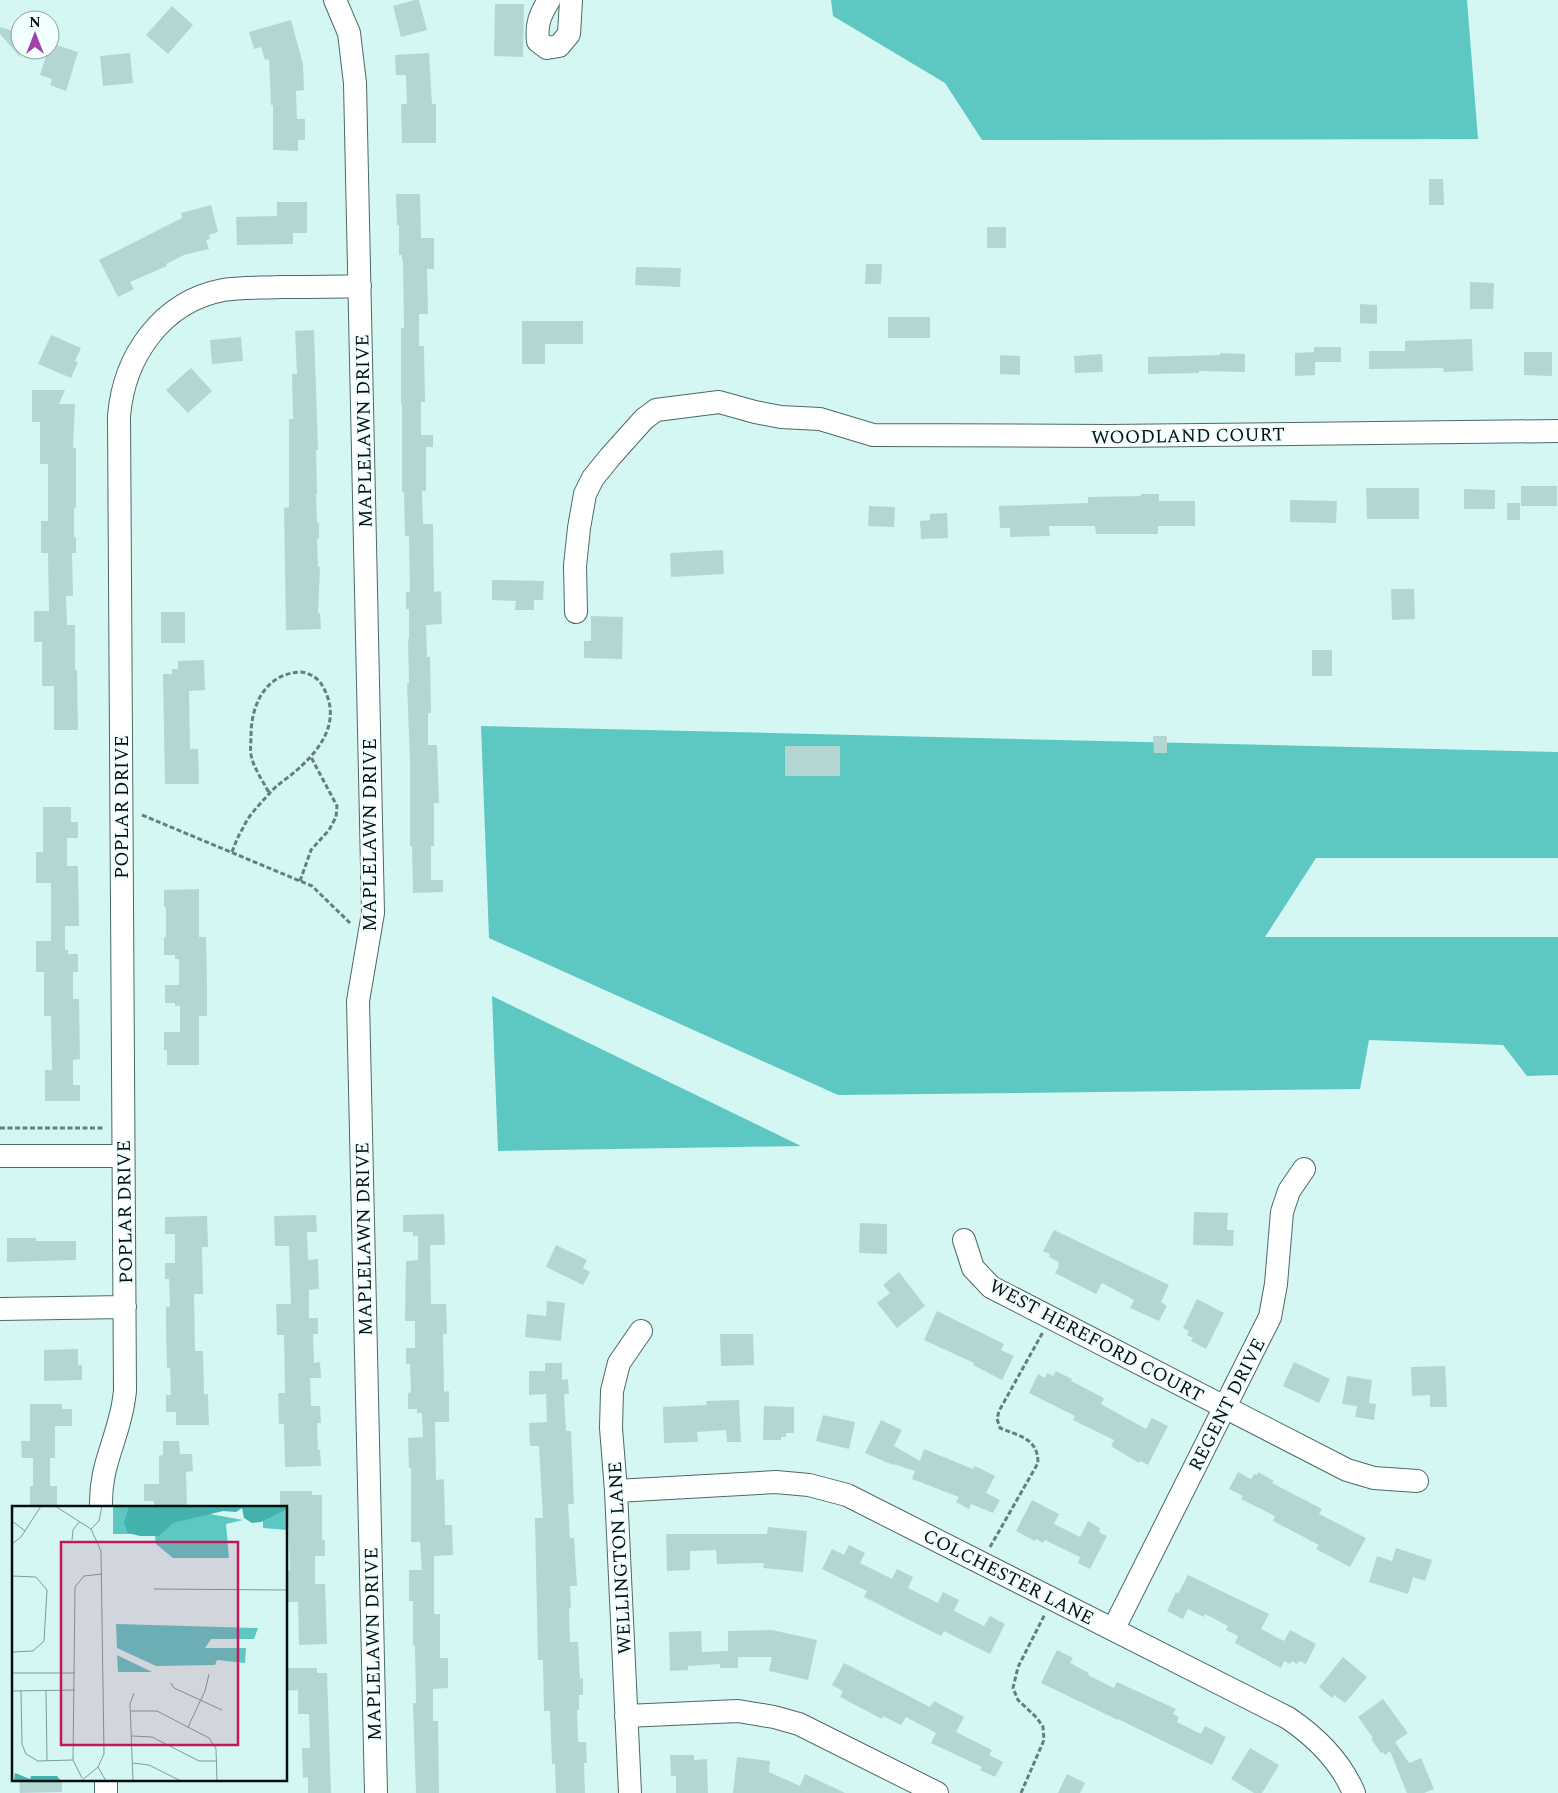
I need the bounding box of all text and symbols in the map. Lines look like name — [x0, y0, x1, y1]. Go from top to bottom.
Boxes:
north arrow — [10, 10, 60, 60]
text: N — [29, 12, 41, 33]
street label: MAPLELAWN DRIVE — [348, 334, 381, 528]
street label: WOODLAND COURT — [1091, 420, 1285, 453]
street label: POPLAR DRIVE — [108, 735, 137, 879]
street label: MAPLELAWN DRIVE — [356, 738, 385, 932]
street label: POPLAR DRIVE — [110, 1140, 141, 1284]
street label: MAPLELAWN DRIVE — [348, 1142, 381, 1336]
street label: WEST HEREFORD COURT — [984, 1272, 1209, 1410]
street label: REGENT DRIVE — [1181, 1333, 1273, 1476]
street label: WELLINGTON LANE — [601, 1461, 640, 1655]
inset map — [12, 1506, 288, 1780]
street label: COLCHESTER LANE — [918, 1522, 1099, 1633]
street label: MAPLELAWN DRIVE — [357, 1547, 390, 1741]

